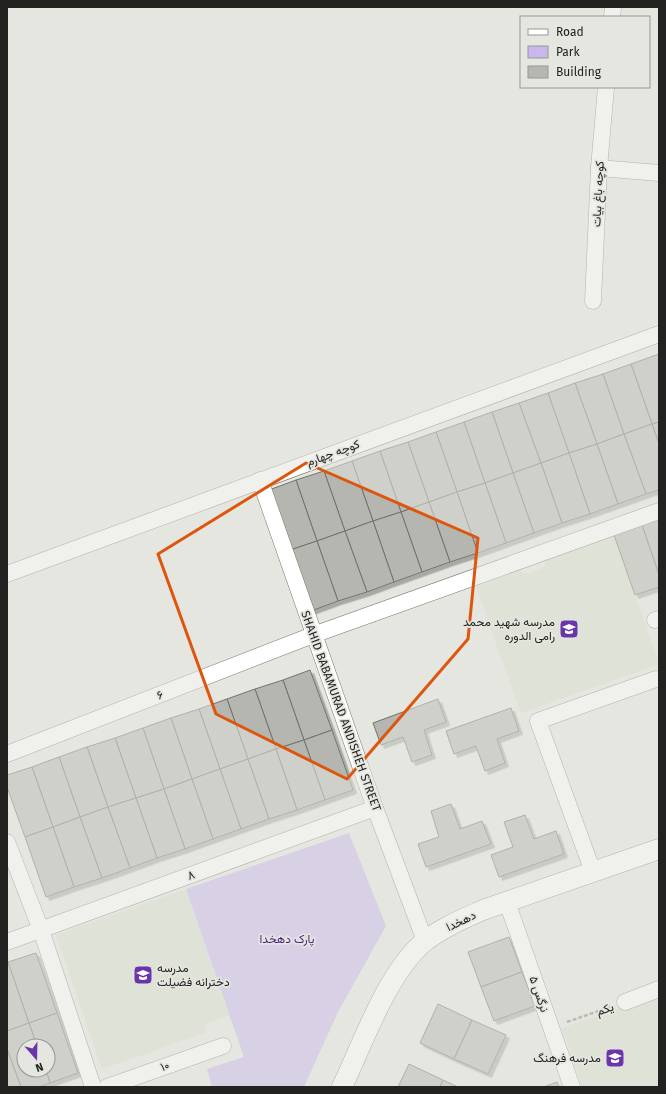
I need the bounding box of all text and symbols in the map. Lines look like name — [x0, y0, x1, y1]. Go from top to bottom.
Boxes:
legend — [520, 16, 650, 88]
text: Road — [556, 25, 584, 39]
text: Park — [556, 45, 580, 59]
text: Building — [556, 65, 602, 79]
street label: کوچه باغ بیات — [589, 160, 609, 228]
street label: کوچه چهارم — [304, 437, 362, 470]
street label: SHAHID BABAMURAD ANDISHEH STREET — [298, 609, 384, 814]
place label: مدرسه شهید محمد رامی الدوره — [463, 615, 555, 644]
school or university icon: مدرسه شهید محمد رامی الدوره — [558, 618, 580, 640]
street label: ۶ — [155, 687, 165, 703]
street label: ۸ — [185, 867, 197, 883]
street label: دهخدا — [444, 908, 478, 934]
park label: پارک دهخدا — [260, 932, 315, 947]
place label: مدرسه دخترانه فضيلت — [157, 961, 230, 990]
school or university icon: مدرسه دخترانه فضيلت — [132, 964, 154, 986]
street label: نرگس ۵ — [525, 974, 552, 1014]
street label: یکم — [594, 999, 616, 1019]
north arrow — [16, 1038, 56, 1078]
school or university icon: مدرسه فرهنگ — [604, 1047, 626, 1069]
place label: مدرسه فرهنگ — [533, 1051, 601, 1066]
street label: ۱۰ — [159, 1058, 171, 1074]
text: N — [34, 1060, 45, 1074]

